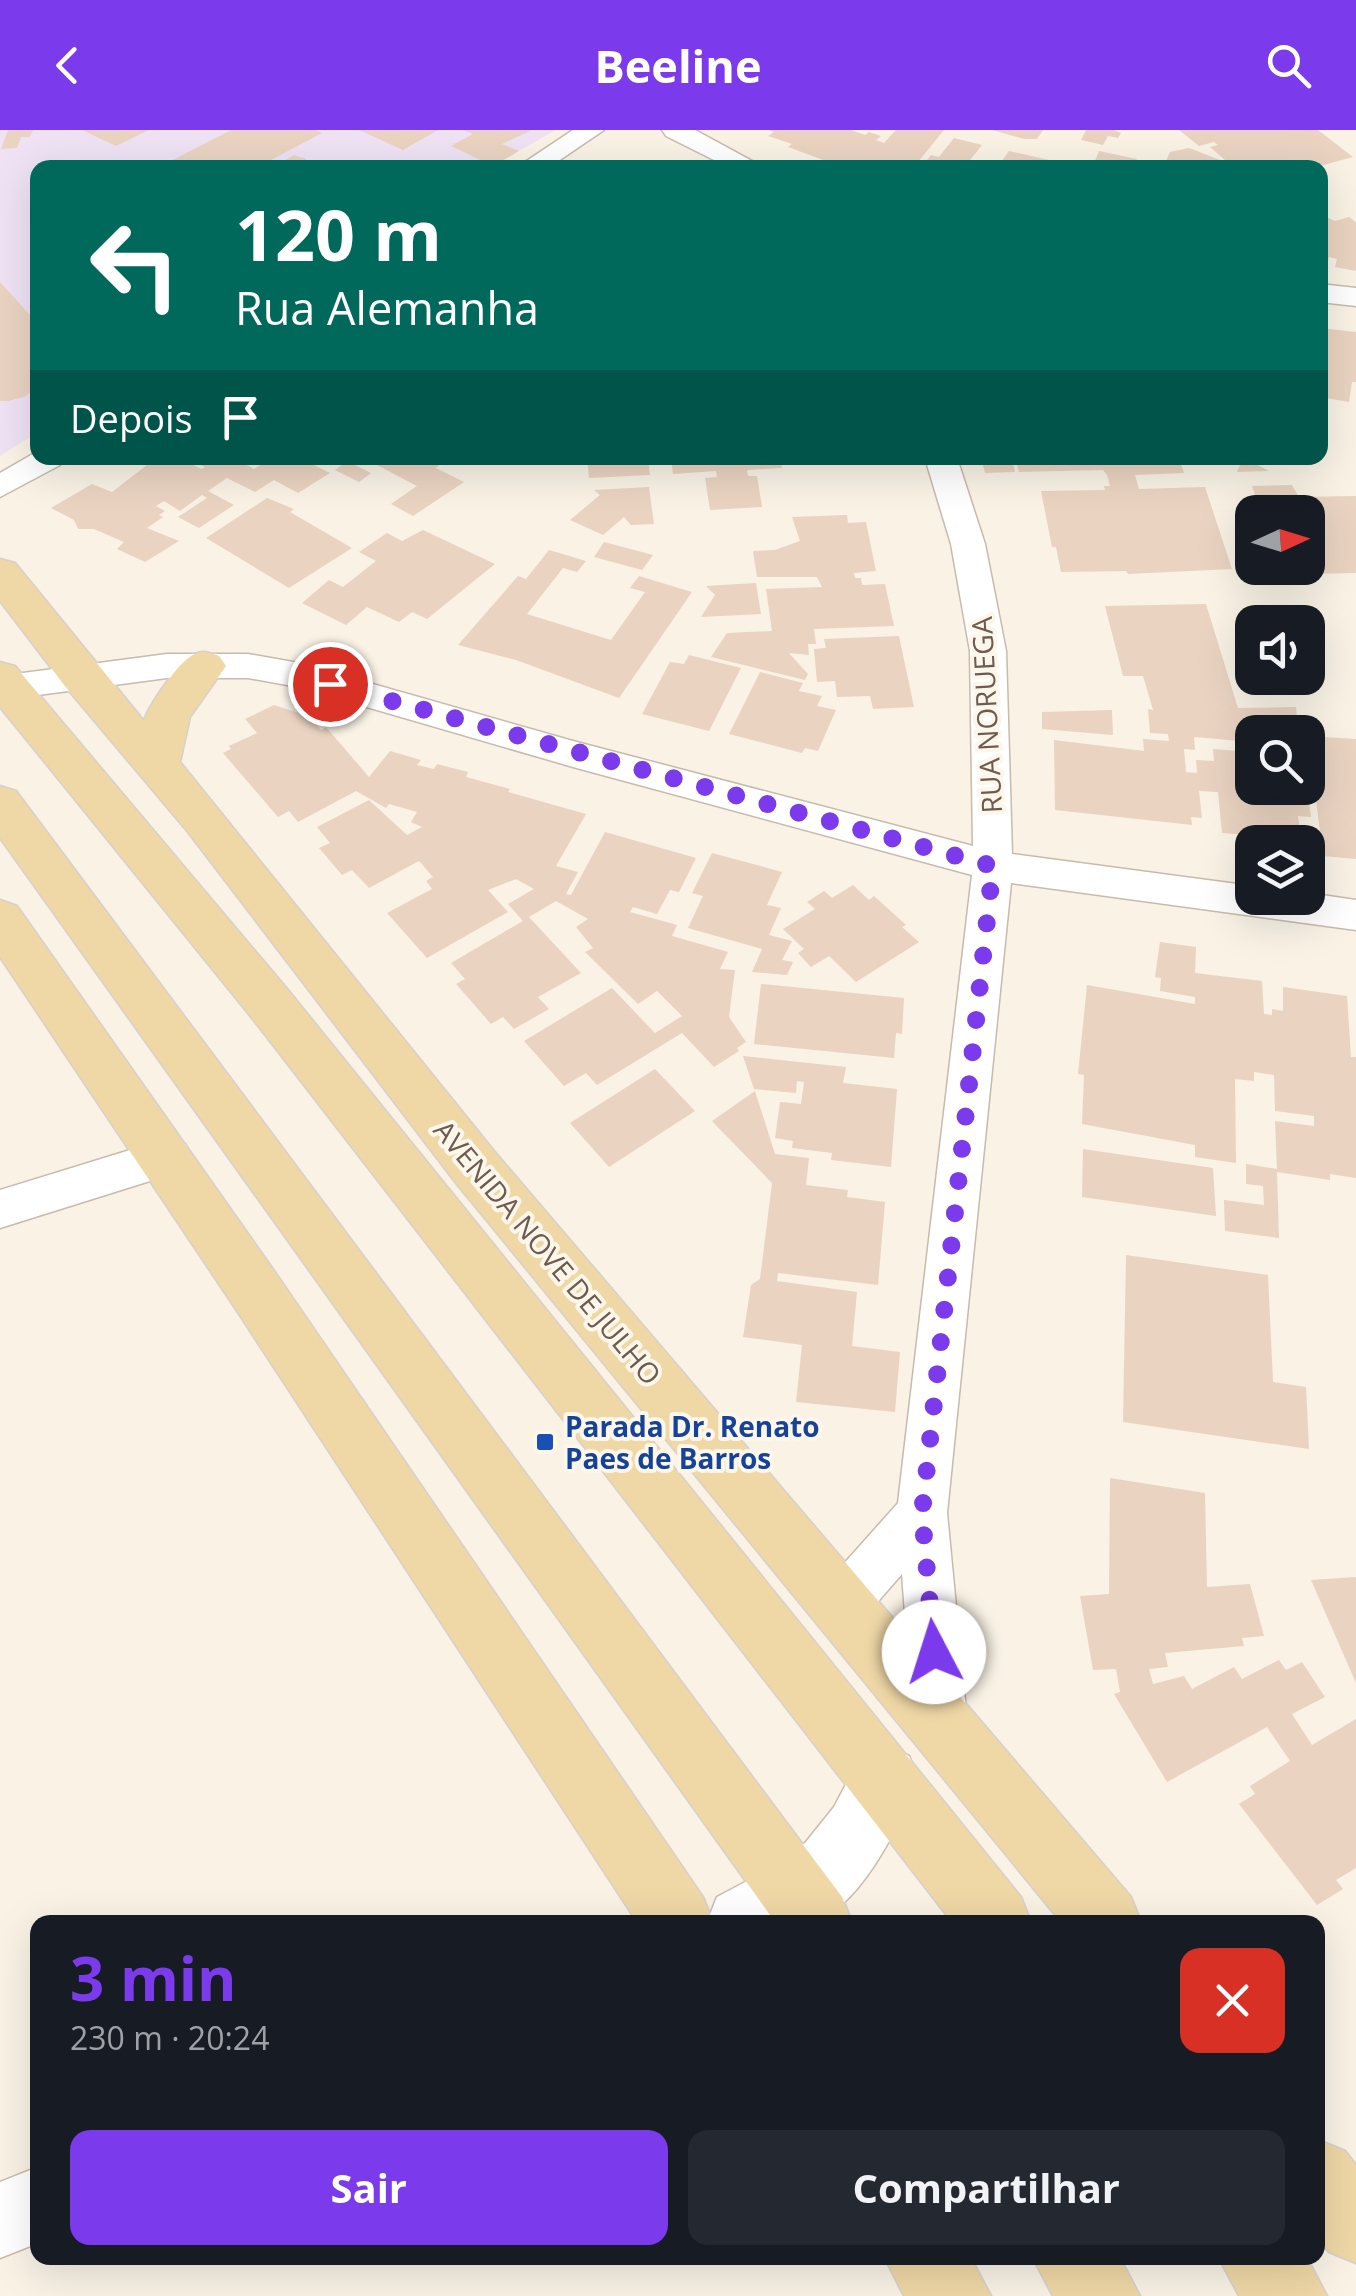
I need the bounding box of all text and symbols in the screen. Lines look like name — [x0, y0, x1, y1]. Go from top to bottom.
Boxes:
text: Beeline — [594, 35, 762, 96]
icon: back — [40, 38, 95, 93]
icon: search — [1261, 38, 1316, 93]
text: 120 m — [235, 186, 442, 282]
icon: left — [70, 200, 200, 330]
text: Rua Alemanha — [235, 277, 539, 338]
icon: arrive — [213, 390, 268, 445]
text: Depois — [70, 392, 193, 444]
north arrow — [1235, 495, 1325, 585]
map controls — [1235, 495, 1325, 915]
button: sound — [1235, 605, 1325, 695]
street label: RUA NORUEGA — [962, 615, 1010, 814]
pin — [288, 642, 373, 727]
icon: arrive — [303, 657, 358, 712]
button: search — [1235, 715, 1325, 805]
button: layers — [1235, 825, 1325, 915]
street label: AVENIDA NOVE DE JULHO — [426, 1112, 670, 1392]
place label: Parada Dr. Renato Paes de Barros — [565, 1407, 820, 1477]
marker: Parada Dr. Renato Paes de Barros — [534, 1431, 556, 1453]
position arrow — [882, 1600, 986, 1704]
text: 3 min — [70, 1937, 237, 2019]
button: close — [1180, 1948, 1285, 2053]
text: 230 m · 20:24 — [70, 2016, 269, 2059]
button: Sair — [70, 2130, 668, 2245]
button: Compartilhar — [688, 2130, 1285, 2245]

